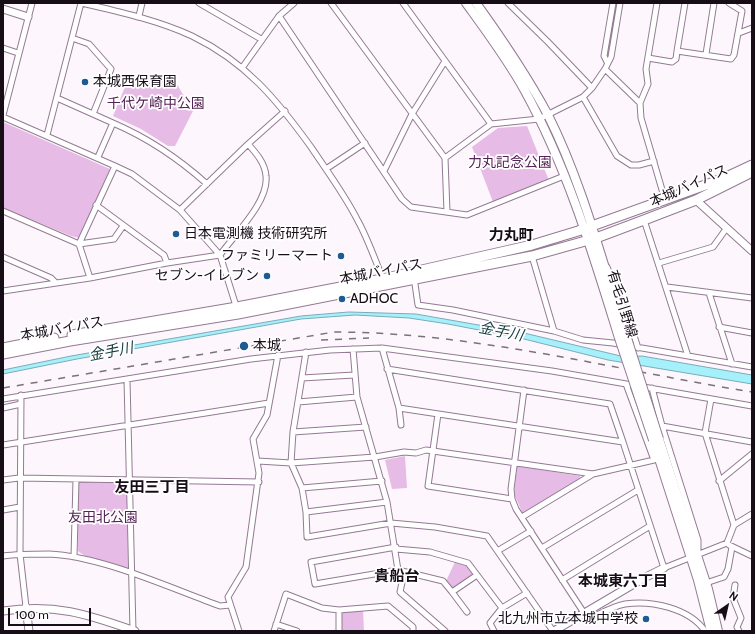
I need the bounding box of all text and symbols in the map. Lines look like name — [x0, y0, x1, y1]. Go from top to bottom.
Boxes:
place label: 本城西保育園 — [93, 74, 177, 90]
marker: 本城西保育園 — [80, 77, 90, 87]
park label: 千代ケ崎中公園 — [107, 96, 205, 112]
park label: 力丸記念公園 — [468, 155, 552, 171]
street label: 本城バイパス — [647, 161, 731, 211]
place label: 日本電測機 技術研究所 — [184, 226, 327, 242]
district label: 力丸町 — [489, 227, 533, 245]
marker: 日本電測機 技術研究所 — [171, 229, 181, 239]
place label: ファミリーマート — [221, 248, 333, 264]
marker: ファミリーマート — [336, 251, 346, 261]
street label: 本城バイパス — [338, 256, 424, 288]
place label: セブン-イレブン — [155, 268, 259, 284]
street label: 有毛引野線 — [604, 268, 640, 340]
marker: セブン-イレブン — [262, 271, 272, 281]
place label: ADHOC — [350, 291, 398, 307]
marker: ADHOC — [337, 294, 347, 304]
street label: 本城バイパス — [19, 313, 105, 345]
water label: 金手川 — [477, 319, 525, 345]
place label: 本城 — [253, 338, 281, 354]
water label: 金手川 — [87, 339, 135, 365]
marker: 本城 — [238, 340, 250, 352]
district label: 友田三丁目 — [115, 479, 189, 497]
park label: 友田北公園 — [68, 510, 138, 526]
district label: 貴船台 — [375, 568, 419, 586]
district label: 本城東六丁目 — [578, 573, 668, 591]
north arrow — [707, 586, 747, 626]
text: N — [727, 588, 741, 604]
scale bar — [10, 600, 93, 626]
text: 100 m — [15, 607, 49, 622]
place label: 北九州市立本城中学校 — [498, 611, 638, 627]
marker: 北九州市立本城中学校 — [641, 614, 651, 624]

